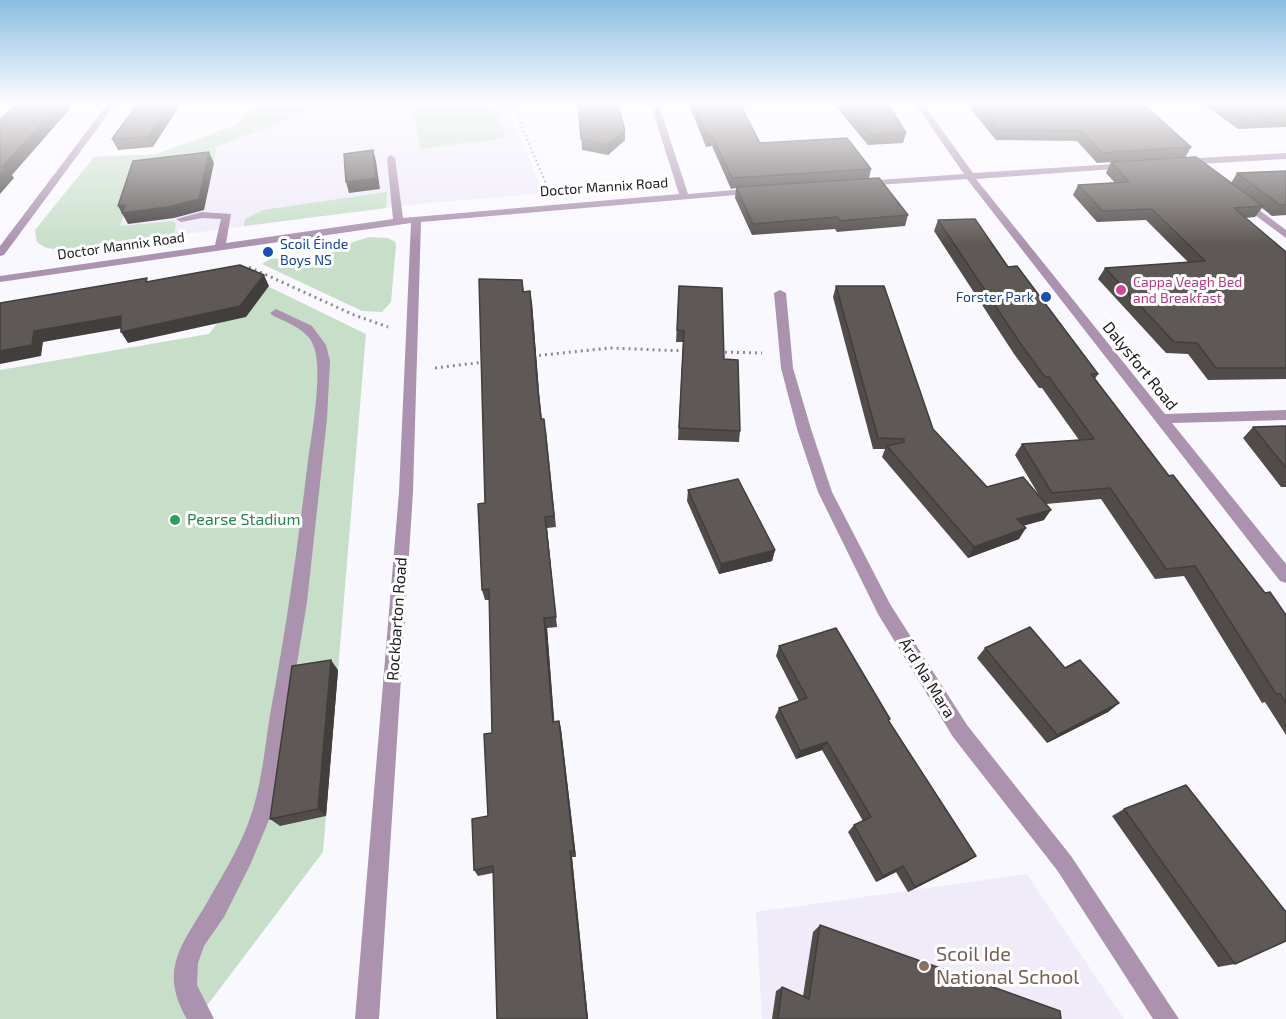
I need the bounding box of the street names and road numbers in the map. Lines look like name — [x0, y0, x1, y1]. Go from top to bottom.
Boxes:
street label: Doctor Mannix Road — [539, 174, 669, 200]
street label: Doctor Mannix Road — [56, 229, 186, 263]
street label: Dalysfort Road — [1098, 318, 1182, 414]
street label: Rockbarton Road — [383, 556, 411, 682]
street label: Árd Na Mara — [895, 634, 959, 722]

